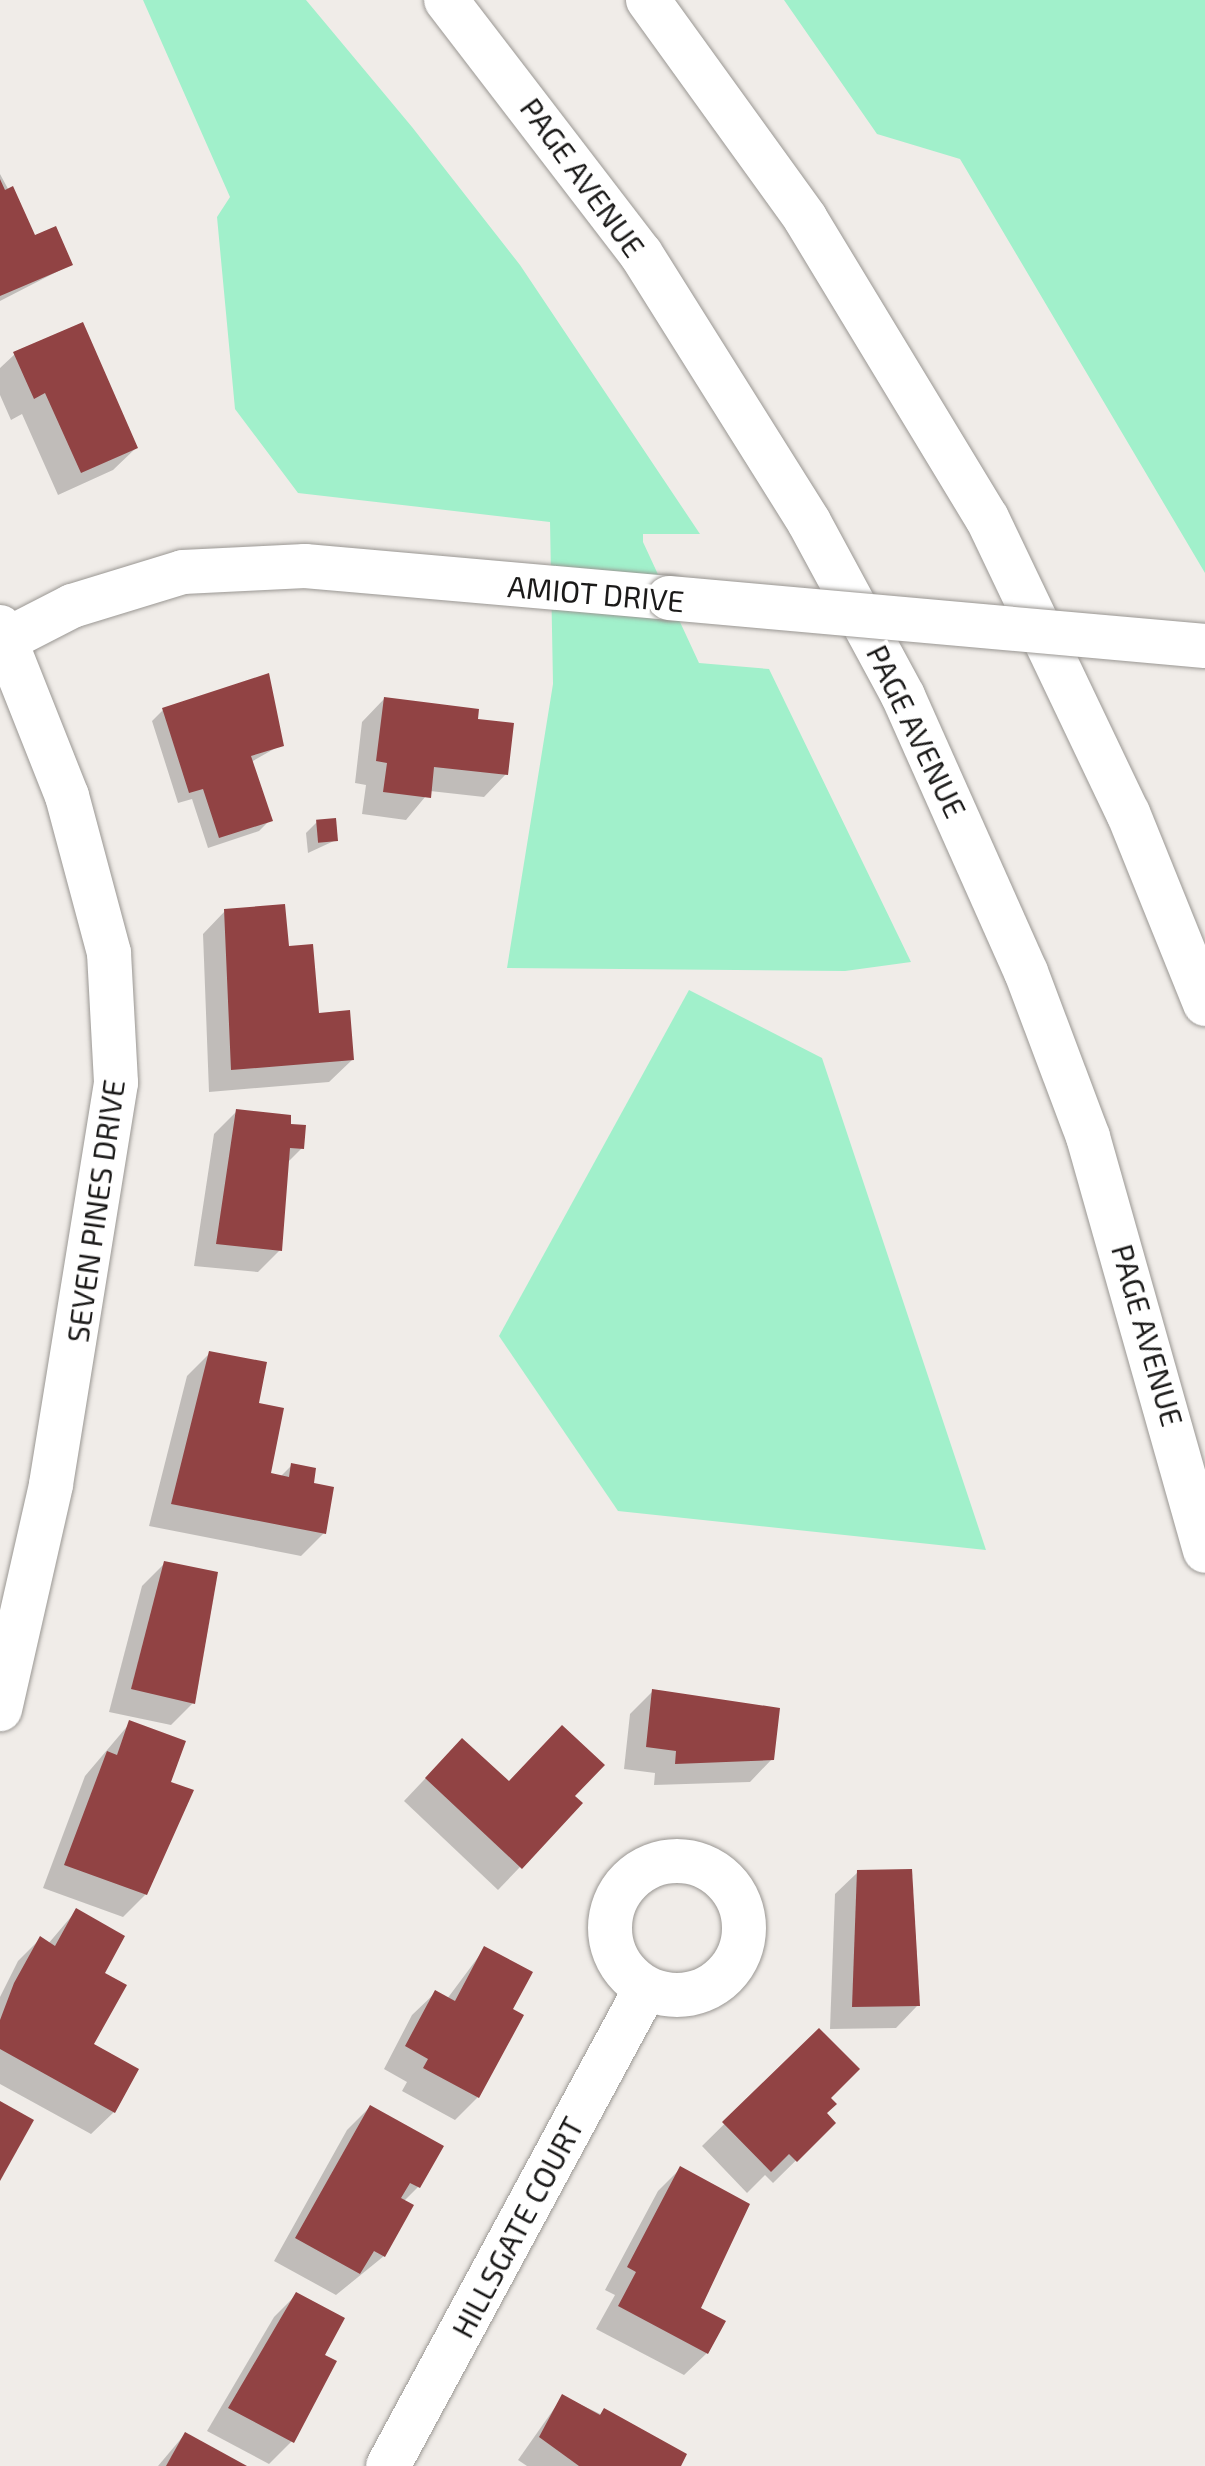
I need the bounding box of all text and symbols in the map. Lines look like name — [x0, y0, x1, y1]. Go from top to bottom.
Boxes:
street label: PAGE AVENUE — [513, 90, 653, 264]
street label: AMIOT DRIVE — [506, 567, 686, 619]
street label: PAGE AVENUE — [860, 639, 974, 823]
street label: SEVEN PINES DRIVE — [59, 1077, 131, 1345]
street label: PAGE AVENUE — [1105, 1240, 1191, 1430]
street label: HILLSGATE COURT — [444, 2111, 590, 2343]

